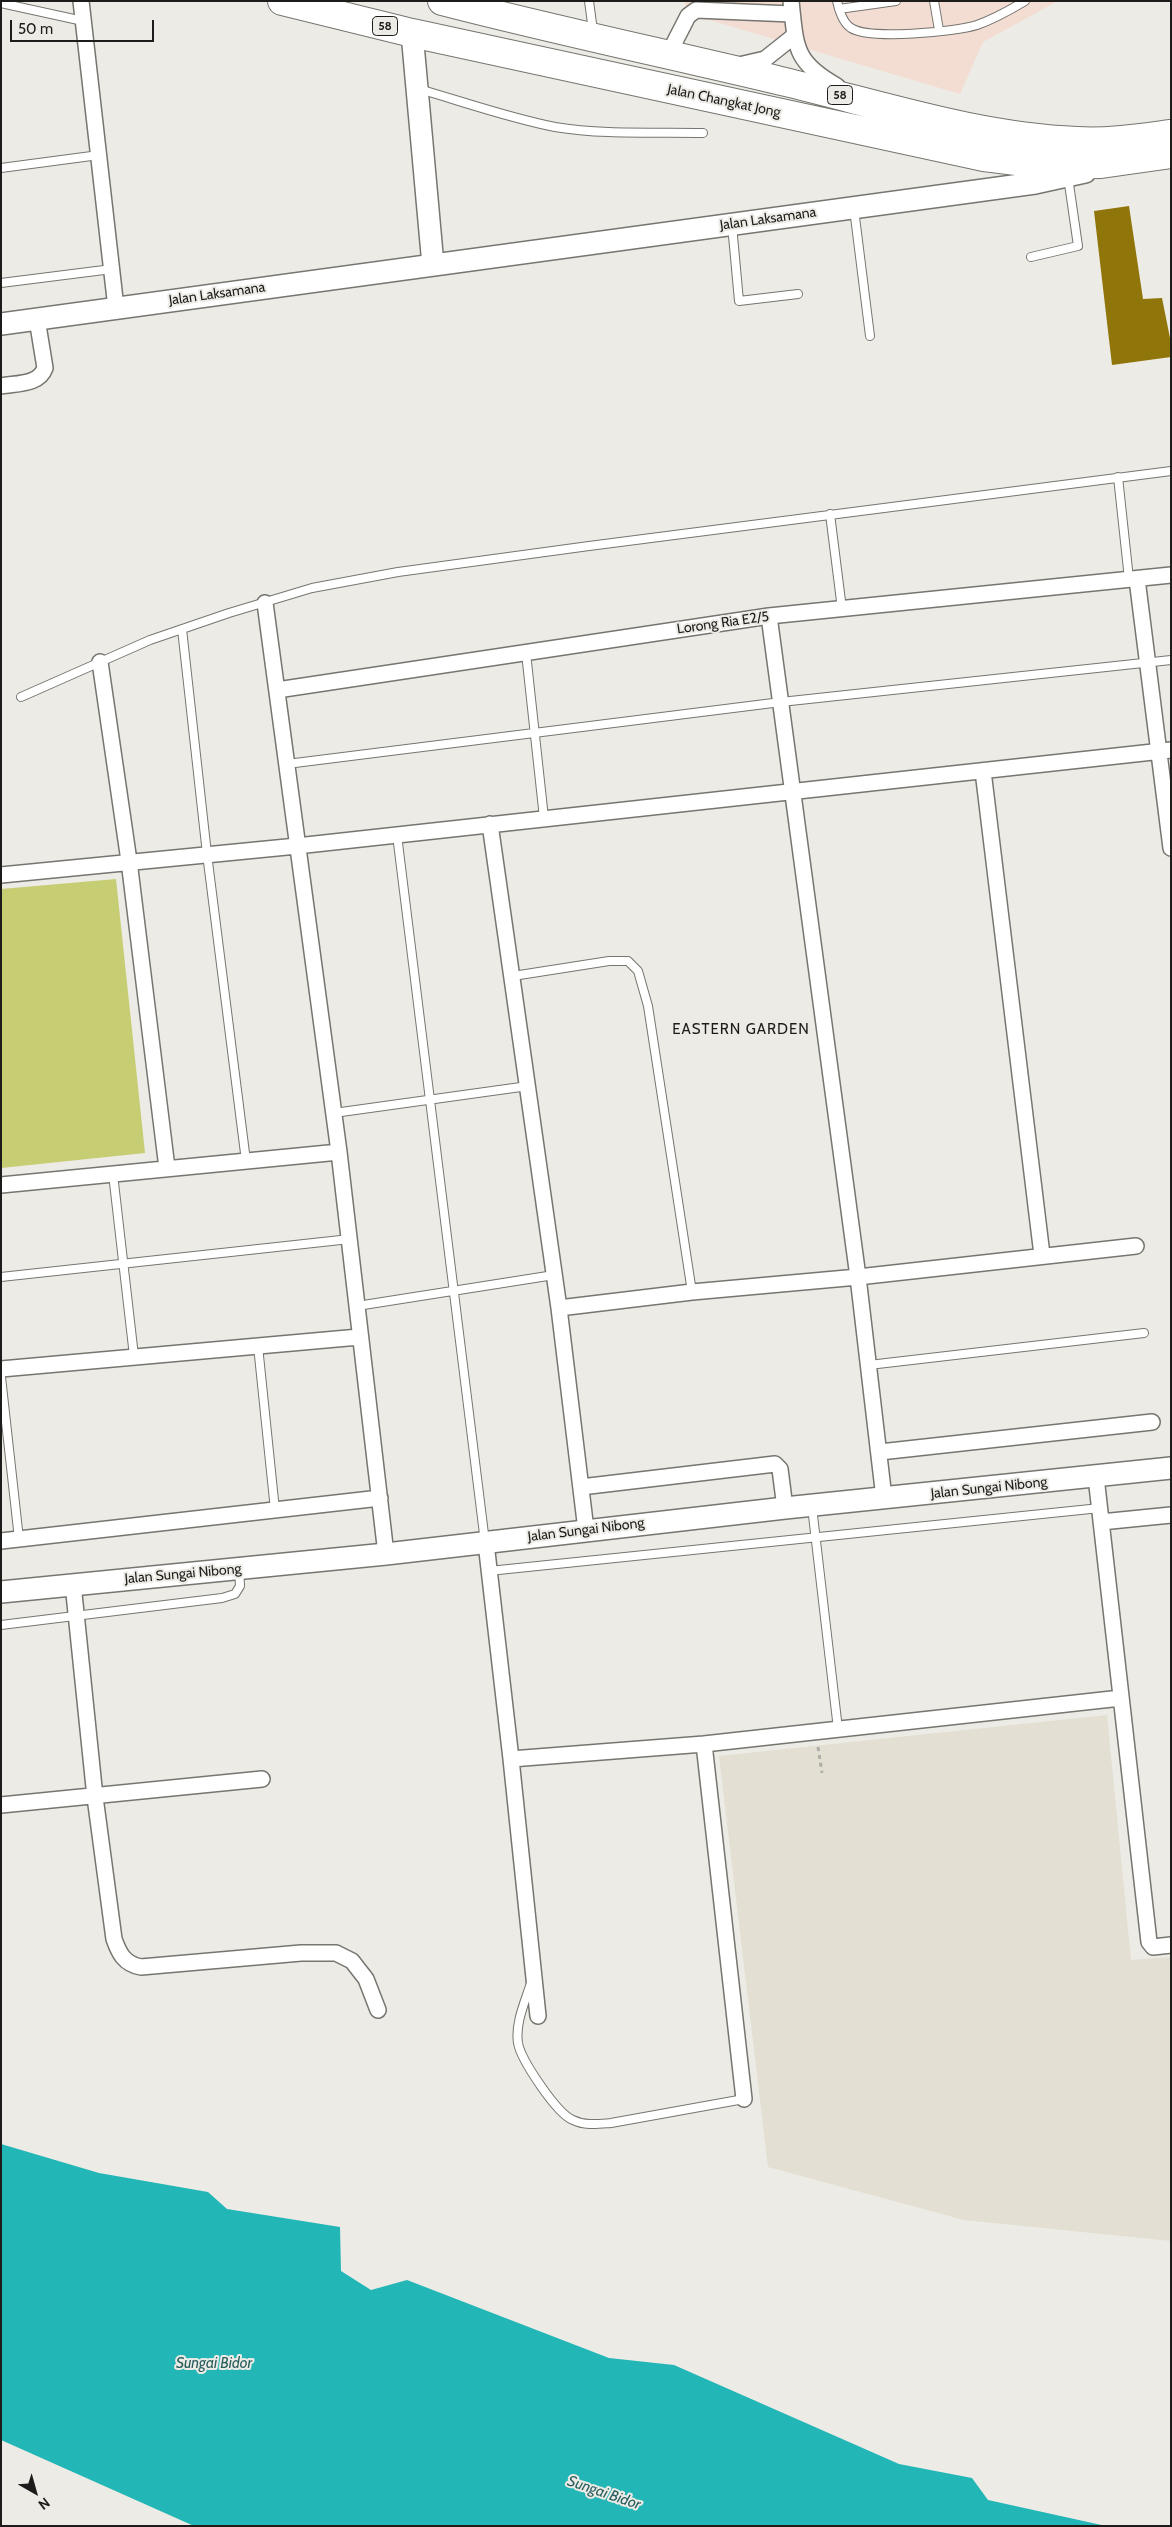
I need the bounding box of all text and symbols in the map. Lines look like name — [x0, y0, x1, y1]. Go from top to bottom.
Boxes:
scale bar — [12, 10, 156, 42]
road number: 58 — [372, 16, 398, 36]
text: 50 m — [18, 20, 53, 38]
street label: Jalan Changkat Jong — [666, 81, 782, 121]
road number: 58 — [828, 86, 852, 104]
street label: Jalan Laksamana — [719, 204, 817, 234]
street label: Jalan Laksamana — [168, 279, 266, 309]
street label: Lorong Ria E2/5 — [676, 608, 770, 638]
district label: EASTERN GARDEN — [670, 1021, 812, 1039]
street label: Jalan Sungai Nibong — [930, 1474, 1048, 1502]
street label: Jalan Sungai Nibong — [527, 1515, 645, 1545]
street label: Jalan Sungai Nibong — [124, 1561, 242, 1587]
water label: Sungai Bidor — [176, 2355, 252, 2373]
north arrow — [10, 2467, 60, 2517]
water label: Sungai Bidor — [565, 2472, 643, 2514]
text: N — [35, 2494, 54, 2514]

